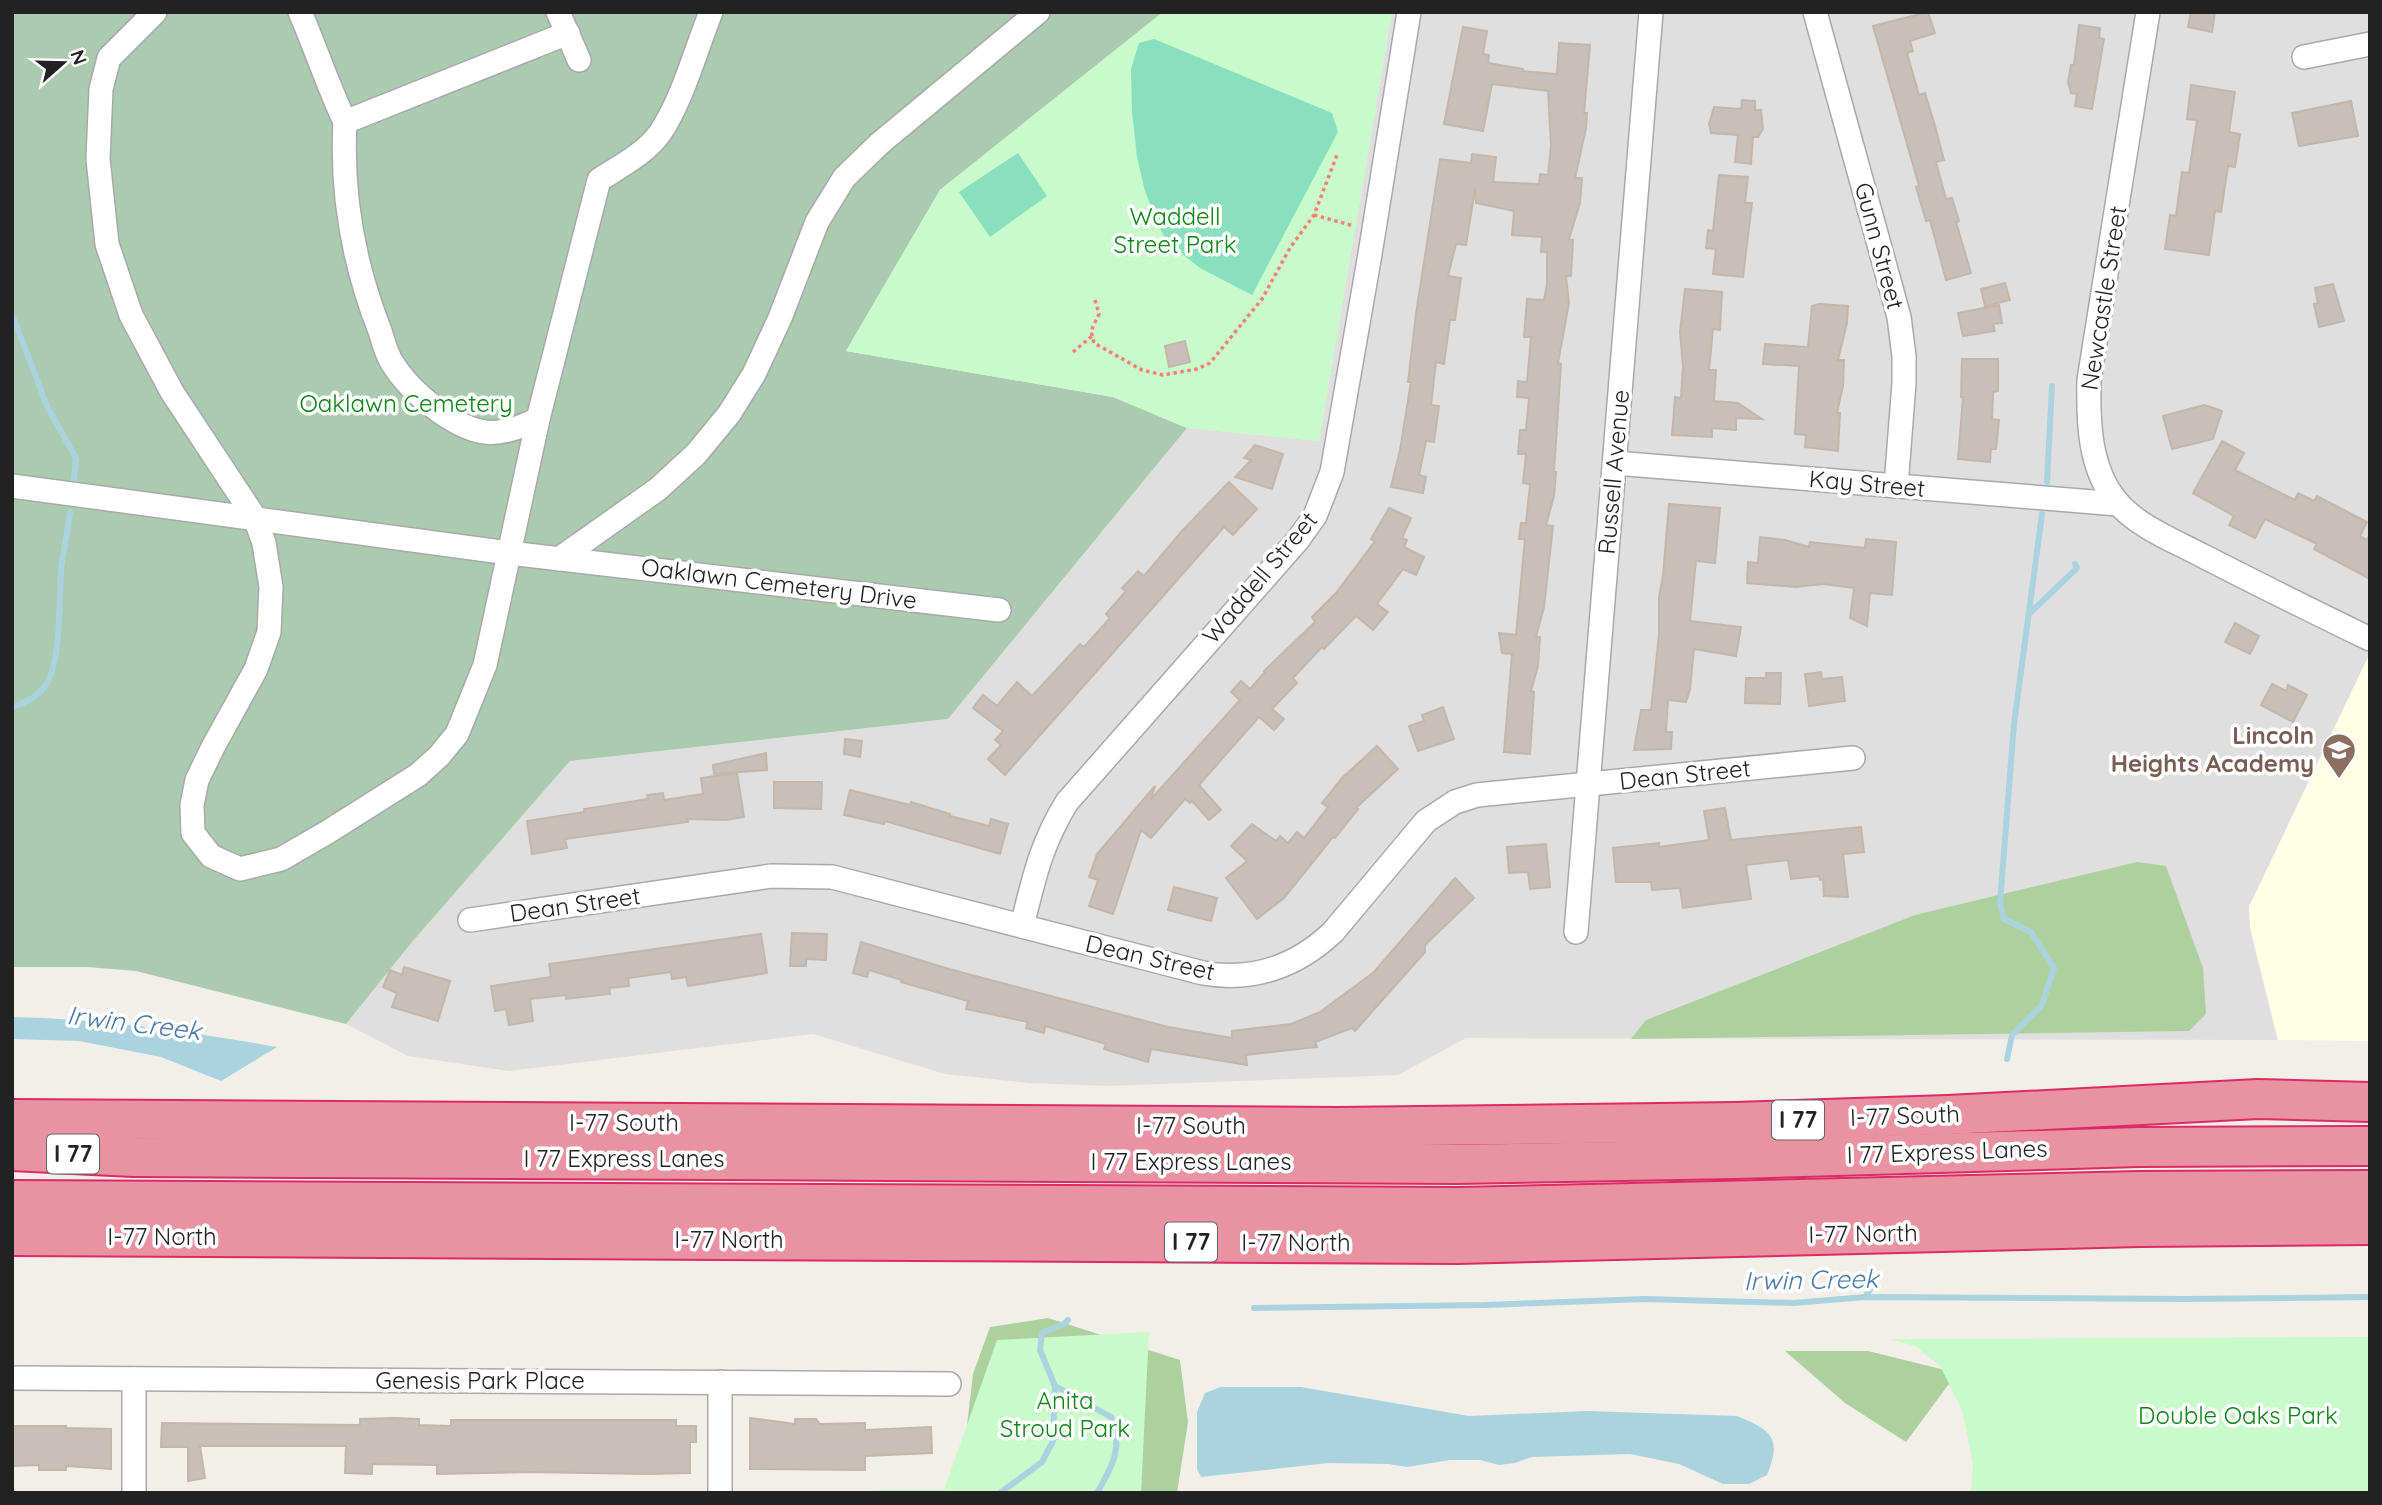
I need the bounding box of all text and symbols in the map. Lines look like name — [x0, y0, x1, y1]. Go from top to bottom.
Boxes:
north arrow — [28, 28, 98, 98]
text: N — [65, 47, 93, 68]
street label: Gunn Street — [1849, 179, 1911, 313]
park label: Waddell Street Park — [1114, 201, 1236, 259]
street label: Newcastle Street — [2074, 203, 2132, 392]
park label: Oaklawn Cemetery — [299, 388, 513, 418]
street label: Russell Avenue — [1591, 388, 1635, 556]
street label: Kay Street — [1808, 463, 1926, 503]
street label: Waddell Street — [1195, 505, 1323, 650]
street label: Oaklawn Cemetery Drive — [640, 551, 919, 615]
place label: Lincoln Heights Academy — [2111, 720, 2314, 778]
school or university icon: Lincoln Heights Academy — [2320, 731, 2358, 780]
street label: Dean Street — [1618, 752, 1752, 796]
street label: Dean Street — [508, 880, 642, 928]
street label: Dean Street — [1083, 928, 1218, 986]
water label: Irwin Creek — [65, 998, 205, 1047]
street label: I-77 South — [1849, 1098, 1960, 1132]
road number: I 77 — [1772, 1100, 1824, 1140]
street label: I-77 South — [569, 1107, 679, 1137]
street label: I-77 South — [1136, 1110, 1246, 1140]
street label: I 77 Express Lanes — [1846, 1133, 2048, 1169]
road number: I 77 — [47, 1134, 99, 1174]
street label: I 77 Express Lanes — [524, 1143, 724, 1173]
street label: I 77 Express Lanes — [1091, 1146, 1291, 1176]
street label: I-77 North — [1808, 1217, 1918, 1249]
street label: I-77 North — [107, 1221, 217, 1251]
road number: I 77 — [1165, 1222, 1217, 1261]
street label: I-77 North — [674, 1224, 784, 1254]
street label: I-77 North — [1241, 1227, 1351, 1257]
water label: Irwin Creek — [1743, 1262, 1881, 1297]
street label: Genesis Park Place — [375, 1365, 585, 1395]
park label: Anita Stroud Park — [1000, 1385, 1130, 1443]
park label: Double Oaks Park — [2138, 1400, 2338, 1430]

